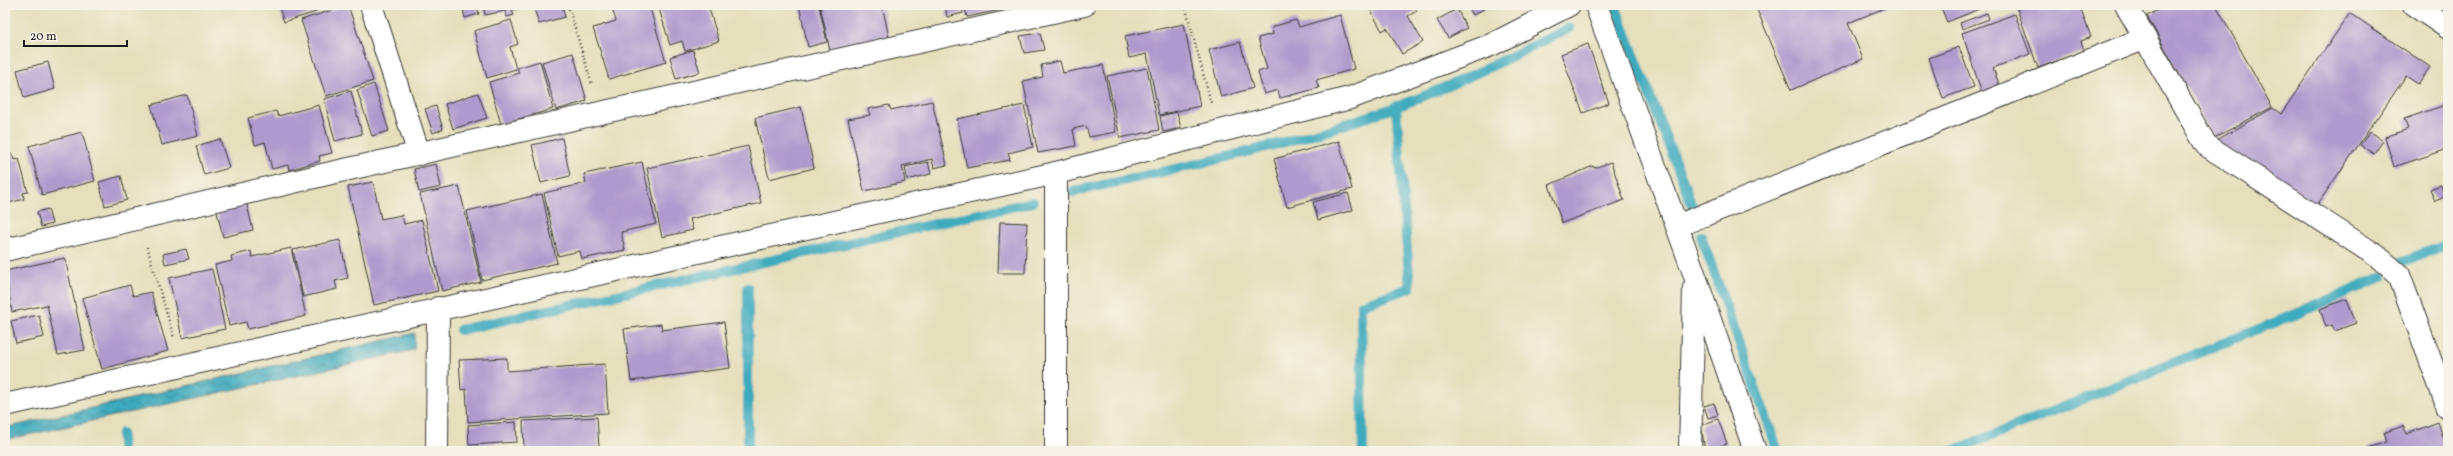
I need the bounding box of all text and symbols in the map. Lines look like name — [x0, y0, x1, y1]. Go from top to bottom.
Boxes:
scale bar — [24, 22, 127, 48]
text: 20 m — [30, 29, 57, 45]

